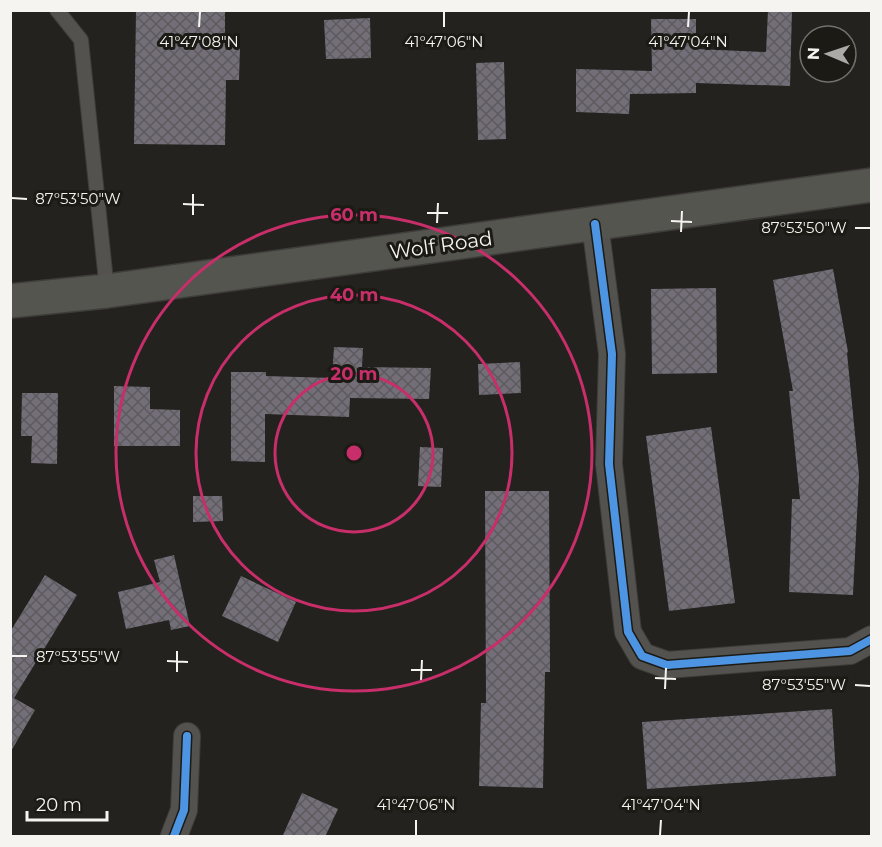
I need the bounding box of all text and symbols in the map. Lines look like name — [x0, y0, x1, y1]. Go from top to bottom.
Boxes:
north arrow — [798, 24, 858, 84]
text: 41°47'08"N — [159, 32, 239, 51]
text: 41°47'06"N — [405, 32, 483, 51]
text: 41°47'04"N — [648, 32, 728, 51]
text: N — [804, 47, 823, 60]
text: 87°53'50"W — [35, 189, 121, 208]
text: 60 m — [330, 204, 378, 226]
text: 87°53'50"W — [761, 218, 847, 237]
street label: Wolf Road — [388, 226, 494, 264]
text: 40 m — [330, 284, 378, 306]
text: 20 m — [331, 363, 377, 385]
centre of rings — [344, 443, 364, 463]
text: 87°53'55"W — [36, 647, 120, 666]
text: 87°53'55"W — [762, 675, 846, 694]
scale bar — [27, 784, 106, 822]
text: 20 m — [36, 794, 82, 816]
text: 41°47'06"N — [377, 795, 455, 814]
text: 41°47'04"N — [621, 795, 701, 814]

